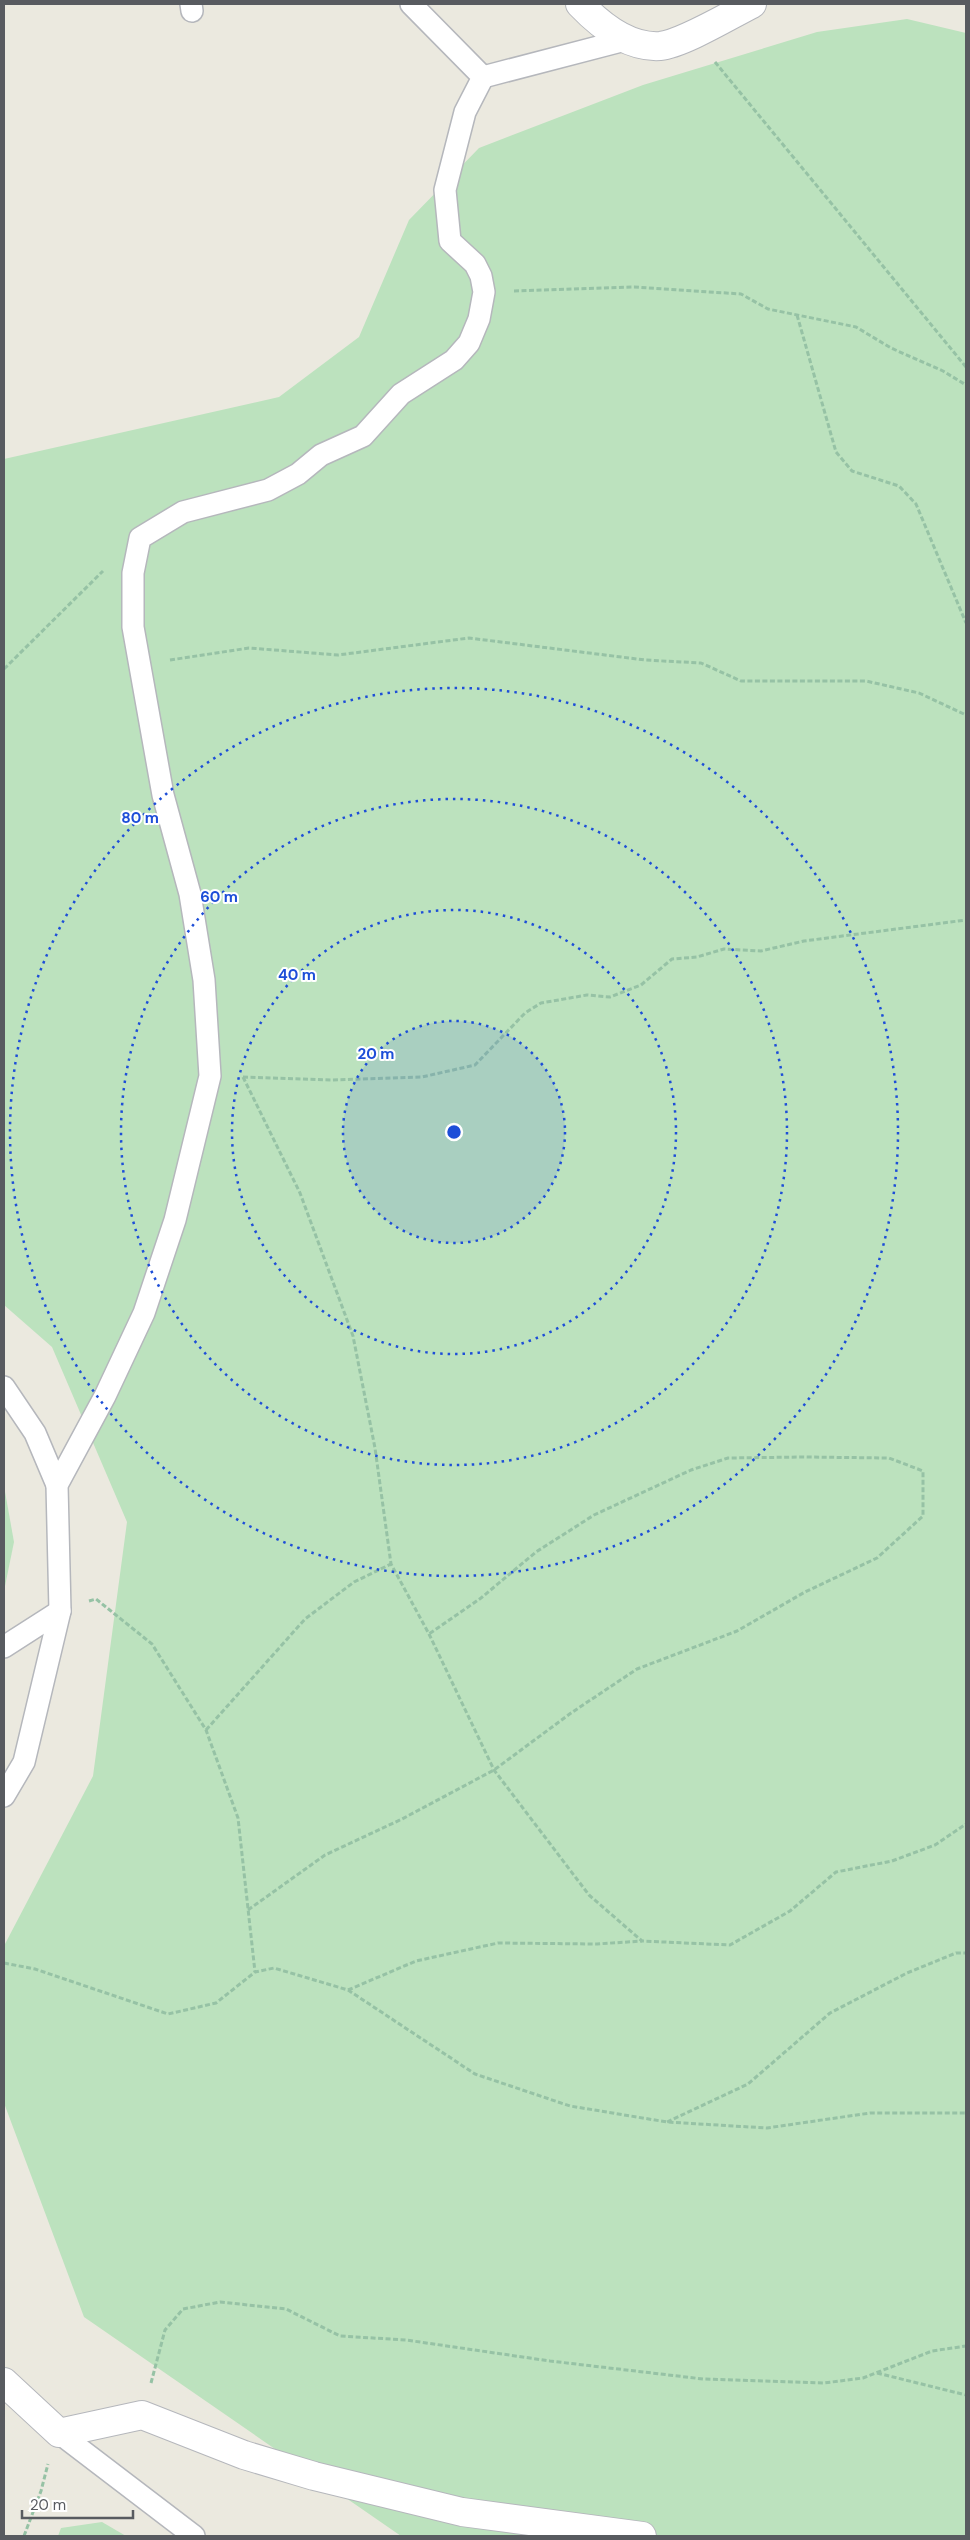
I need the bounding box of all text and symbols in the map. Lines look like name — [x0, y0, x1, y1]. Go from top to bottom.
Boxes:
text: 80 m — [121, 808, 159, 828]
text: 60 m — [200, 887, 238, 907]
text: 40 m — [278, 965, 316, 985]
text: 20 m — [358, 1044, 394, 1064]
centre of rings — [445, 1123, 463, 1141]
scale bar — [22, 2488, 134, 2520]
text: 20 m — [30, 2495, 66, 2515]

